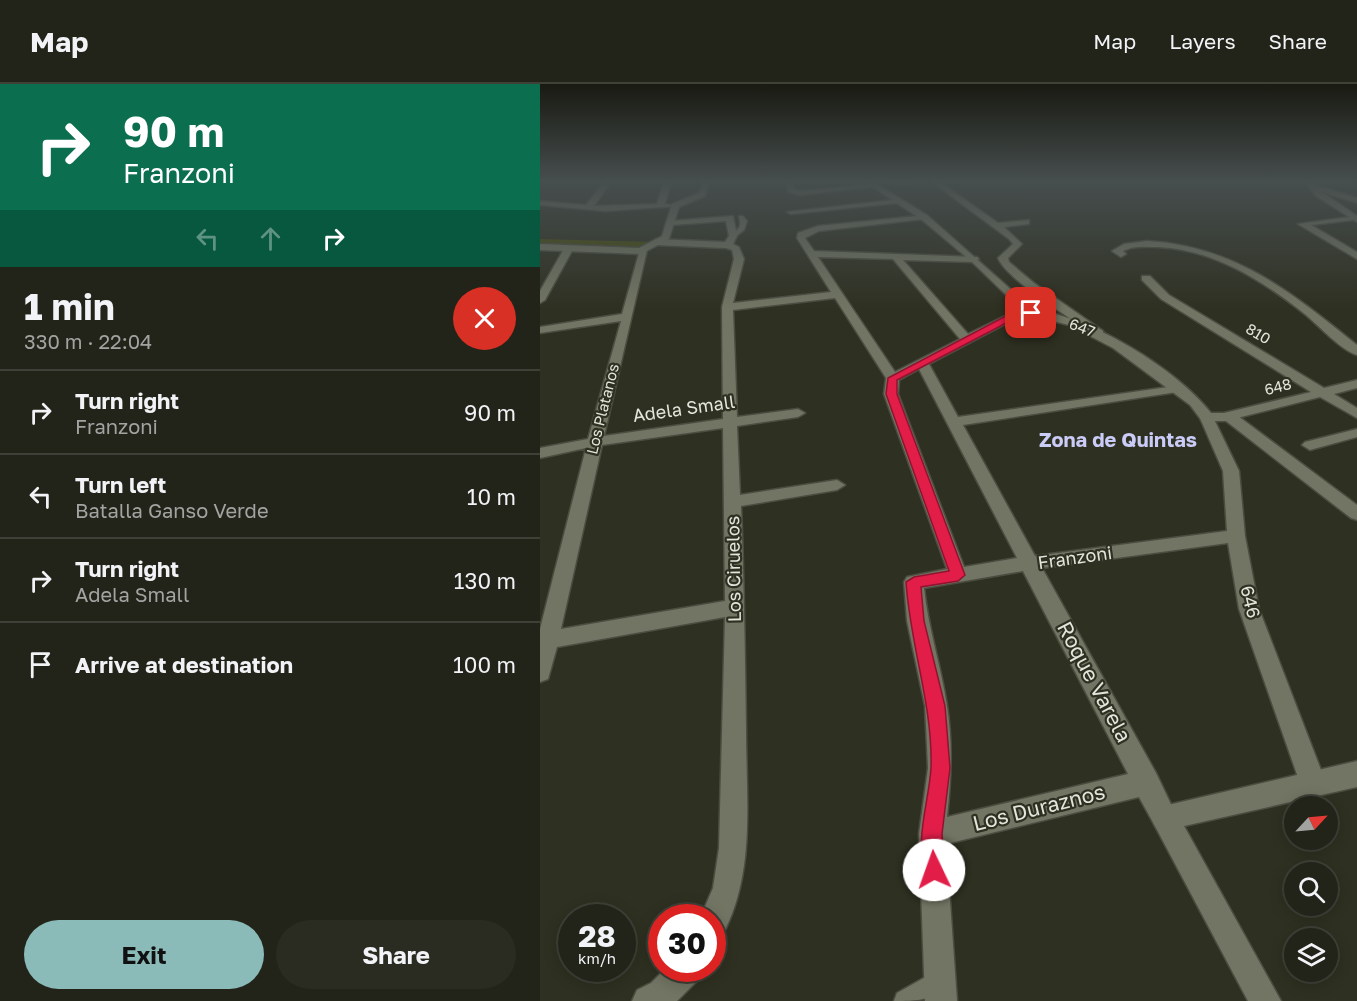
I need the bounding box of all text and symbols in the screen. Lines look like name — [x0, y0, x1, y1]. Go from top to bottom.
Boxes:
text: Map — [30, 25, 88, 58]
text: Map — [1093, 28, 1136, 54]
text: Layers — [1169, 28, 1236, 54]
text: Share — [1269, 28, 1327, 54]
text: 90 m — [123, 106, 224, 156]
icon: right — [24, 108, 102, 186]
text: Franzoni — [123, 157, 235, 189]
icon: left — [191, 222, 224, 255]
icon: ahead — [254, 222, 287, 255]
icon: right — [317, 222, 350, 255]
text: 1 min — [24, 285, 115, 328]
button: close — [453, 287, 516, 350]
pin — [1005, 287, 1056, 338]
icon: arrive — [1014, 296, 1047, 329]
street label: 647 — [1067, 314, 1098, 340]
street label: 810 — [1243, 319, 1274, 347]
text: 330 m · 22:04 — [24, 329, 152, 353]
street label: Los Platanos — [582, 362, 622, 456]
street label: 648 — [1262, 374, 1293, 398]
text: Turn right — [75, 387, 179, 414]
street label: Adela Small — [631, 390, 737, 426]
icon: right — [24, 396, 57, 429]
text: 90 m — [464, 399, 516, 426]
text: Franzoni — [75, 414, 158, 438]
district label: Zona de Quintas — [1039, 427, 1197, 451]
text: Turn left — [75, 471, 166, 498]
icon: left — [24, 480, 57, 513]
text: 10 m — [467, 483, 516, 510]
text: Batalla Ganso Verde — [75, 498, 269, 522]
street label: Los Ciruelos — [721, 516, 745, 622]
street label: Franzoni — [1036, 541, 1113, 573]
text: Turn right — [75, 555, 179, 582]
icon: right — [24, 564, 57, 597]
text: 130 m — [454, 567, 516, 594]
text: Adela Small — [75, 582, 189, 606]
street label: 646 — [1236, 583, 1266, 620]
street label: Roque Varela — [1052, 617, 1138, 746]
icon: arrive — [24, 648, 57, 681]
text: Arrive at destination — [75, 651, 293, 678]
text: 100 m — [453, 651, 516, 678]
street label: Los Duraznos — [970, 778, 1108, 836]
north arrow — [1284, 796, 1338, 850]
map controls — [1284, 796, 1338, 982]
position arrow — [902, 838, 966, 902]
button: search — [1284, 862, 1338, 916]
speed limit sign: 30 — [648, 904, 726, 982]
text: 28 — [578, 918, 616, 954]
button: Exit — [24, 920, 264, 989]
button: Share — [276, 920, 516, 989]
button: layers — [1284, 928, 1338, 982]
text: km/h — [578, 949, 616, 967]

